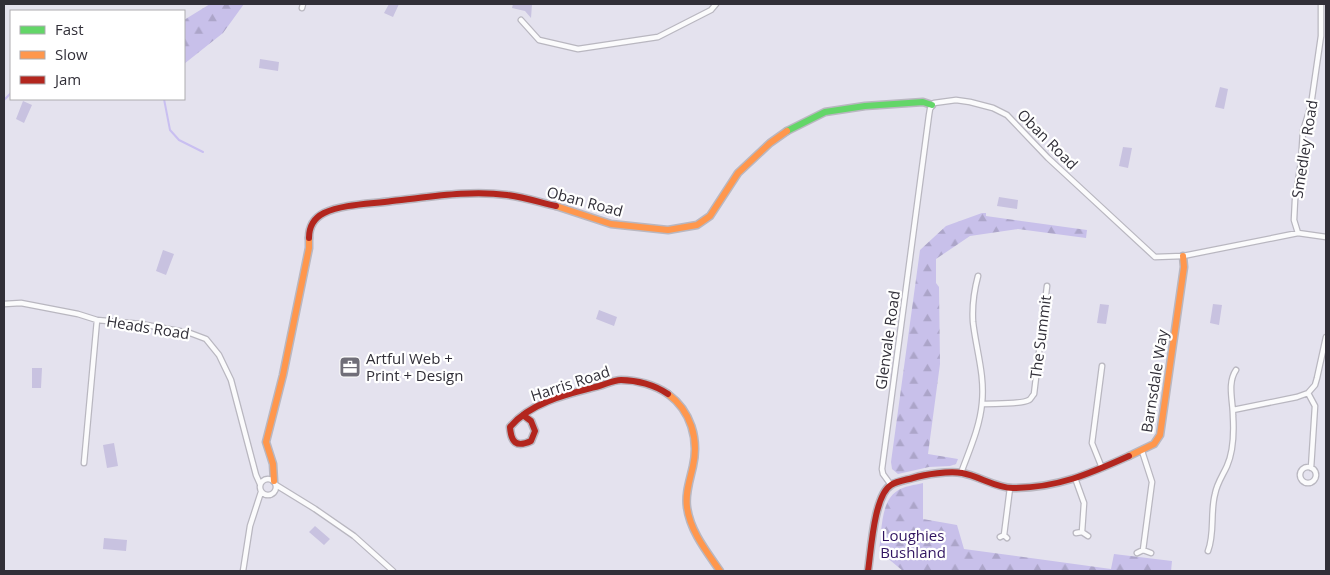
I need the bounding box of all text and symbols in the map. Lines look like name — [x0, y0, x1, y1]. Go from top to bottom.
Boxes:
legend — [10, 10, 185, 100]
text: Fast — [55, 19, 84, 39]
text: Slow — [55, 44, 88, 64]
text: Jam — [53, 69, 81, 89]
street label: Smedley Road — [1286, 98, 1322, 200]
street label: Oban Road — [1013, 104, 1083, 174]
street label: Oban Road — [545, 181, 625, 221]
street label: Glenvale Road — [870, 289, 904, 391]
street label: The Summit — [1025, 294, 1055, 380]
street label: Heads Road — [105, 311, 191, 343]
street label: Barnsdale Way — [1136, 328, 1172, 434]
place label: Artful Web + Print + Design — [366, 348, 463, 385]
office icon: Artful Web + Print + Design — [338, 355, 362, 379]
street label: Harris Road — [528, 361, 612, 405]
park label: Loughies Bushland — [880, 525, 946, 562]

